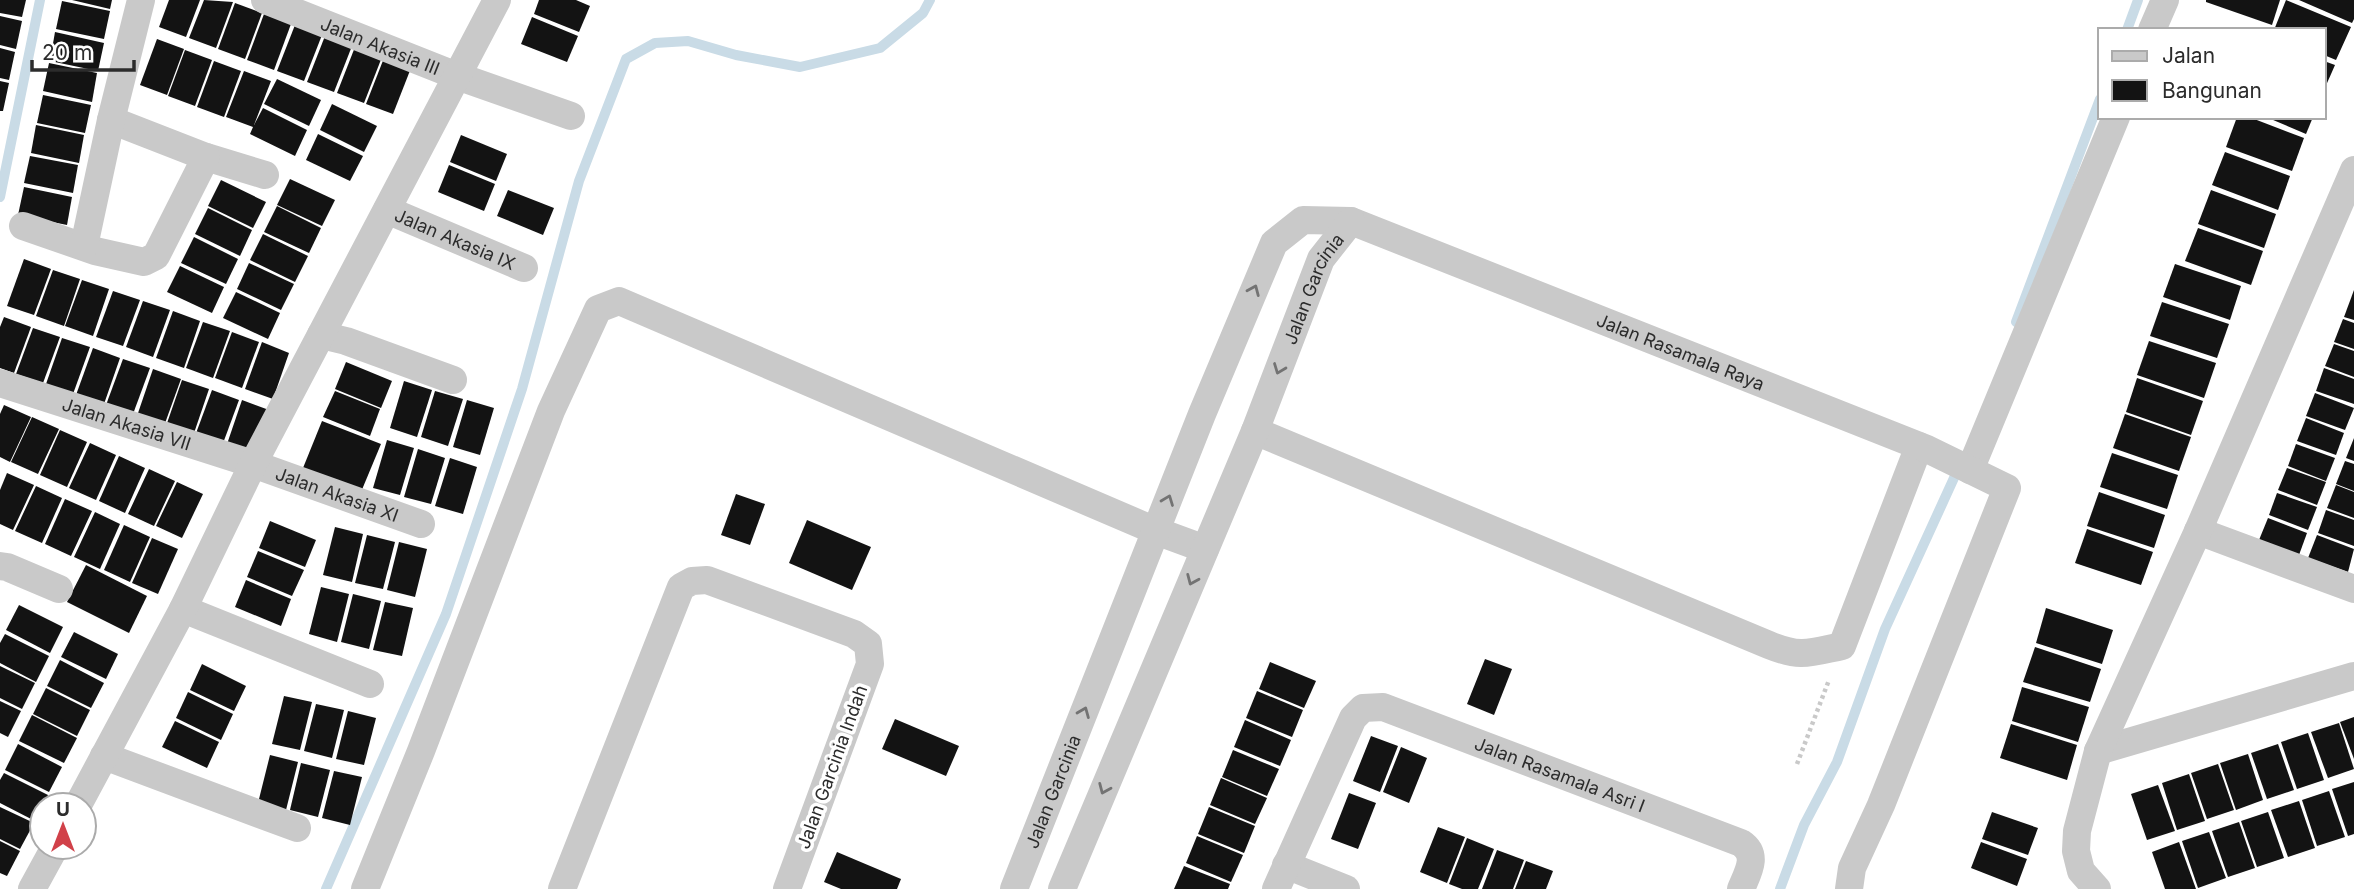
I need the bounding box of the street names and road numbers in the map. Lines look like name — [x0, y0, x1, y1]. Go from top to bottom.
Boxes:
street label: Jalan Akasia III — [318, 13, 443, 79]
street label: Jalan Akasia IX — [392, 204, 519, 274]
street label: Jalan Garcinia — [1279, 229, 1348, 347]
street label: Jalan Rasamala Raya — [1594, 309, 1768, 394]
street label: Jalan Akasia VII — [60, 393, 194, 454]
street label: Jalan Akasia XI — [273, 462, 401, 526]
street label: Jalan Garcinia Indah — [793, 682, 871, 852]
street label: Jalan Garcinia — [1021, 732, 1085, 851]
street label: Jalan Rasamala Asri I — [1472, 732, 1648, 816]

